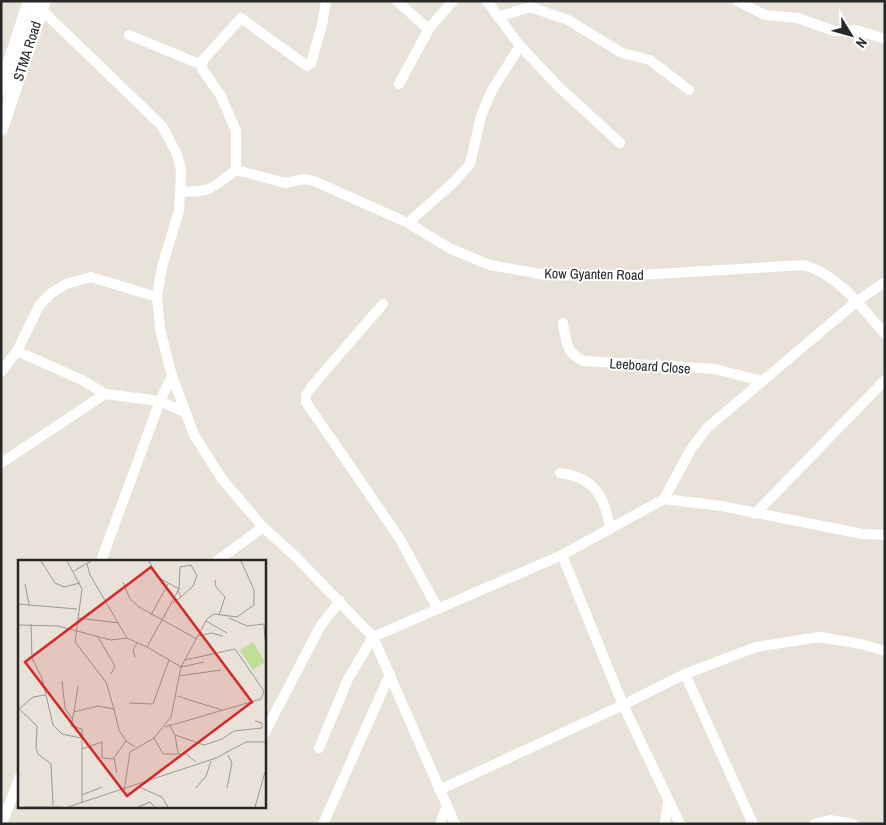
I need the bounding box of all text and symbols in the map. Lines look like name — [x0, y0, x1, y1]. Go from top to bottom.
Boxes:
north arrow — [826, 10, 876, 60]
street label: STMA Road — [9, 19, 45, 83]
text: N — [852, 34, 871, 52]
street label: Kow Gyanten Road — [544, 264, 644, 284]
street label: Leeboard Close — [609, 354, 691, 378]
inset map — [18, 560, 265, 808]

